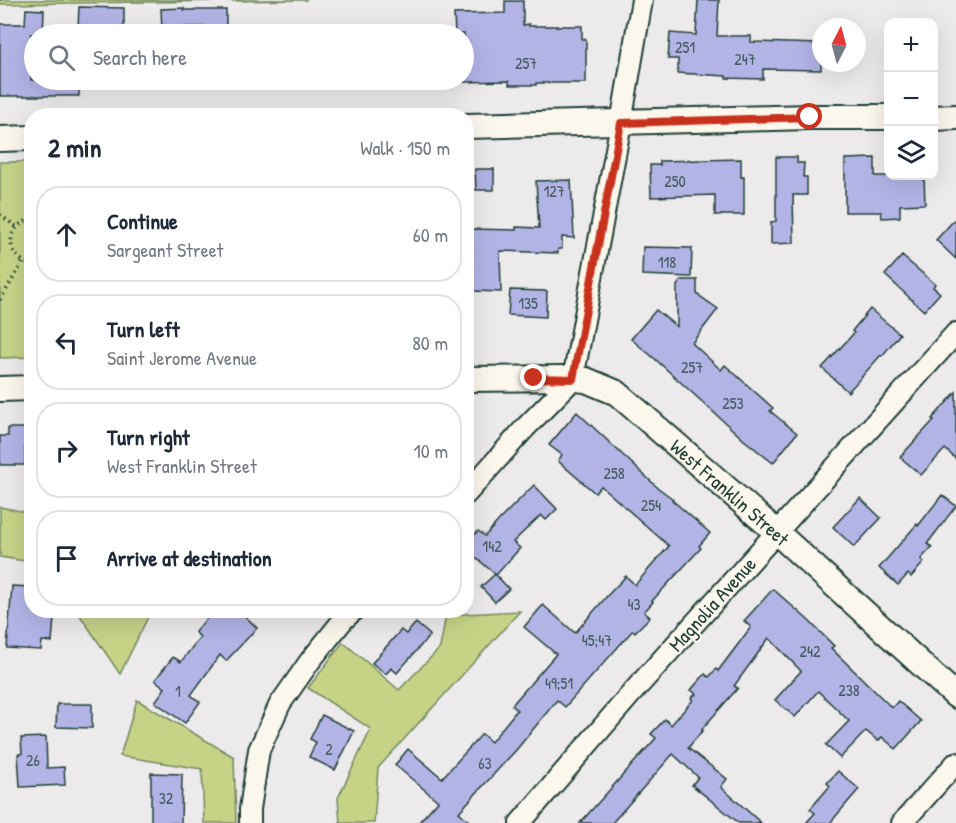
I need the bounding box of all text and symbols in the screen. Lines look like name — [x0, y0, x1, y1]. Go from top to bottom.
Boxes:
north arrow — [812, 18, 866, 72]
map controls — [884, 18, 938, 180]
button: + — [884, 18, 938, 72]
search box — [24, 24, 474, 90]
house number: 251 — [675, 36, 695, 58]
icon: search — [45, 41, 78, 74]
text: Search here — [93, 42, 187, 72]
house number: 247 — [734, 48, 756, 70]
house number: 257 — [515, 52, 537, 74]
button: − — [884, 72, 938, 126]
route start — [796, 103, 822, 129]
button: layers — [884, 126, 938, 180]
text: 2 min — [48, 130, 101, 165]
text: Walk · 150 m — [360, 134, 450, 161]
house number: 250 — [664, 170, 686, 192]
house number: 127 — [543, 180, 565, 202]
text: Continue — [107, 206, 178, 236]
icon: ahead — [50, 218, 83, 251]
text: 60 m — [413, 221, 448, 248]
text: Sargeant Street — [107, 236, 224, 263]
house number: 118 — [658, 251, 676, 273]
house number: 135 — [518, 292, 538, 314]
text: Turn left — [107, 314, 180, 344]
icon: left — [50, 326, 83, 359]
text: 80 m — [412, 329, 448, 356]
text: Saint Jerome Avenue — [107, 344, 257, 371]
house number: 257 — [681, 356, 703, 378]
route end — [520, 364, 546, 390]
house number: 253 — [722, 392, 744, 414]
text: Turn right — [107, 422, 190, 452]
street label: West Franklin Street — [665, 432, 796, 552]
icon: right — [50, 434, 83, 467]
text: 10 m — [414, 437, 448, 464]
text: West Franklin Street — [107, 452, 257, 479]
house number: 258 — [603, 462, 625, 484]
house number: 254 — [641, 494, 661, 516]
house number: 142 — [482, 535, 502, 557]
icon: arrive — [50, 542, 83, 575]
text: Arrive at destination — [107, 543, 272, 573]
street label: Magnolia Avenue — [662, 551, 762, 657]
house number: 43 — [627, 593, 641, 615]
house number: 45;47 — [582, 629, 612, 651]
house number: 242 — [800, 640, 821, 662]
house number: 49;51 — [545, 672, 573, 694]
house number: 238 — [838, 679, 860, 701]
house number: 1 — [175, 680, 181, 702]
house number: 2 — [325, 738, 333, 760]
house number: 26 — [26, 749, 40, 771]
house number: 63 — [478, 752, 492, 774]
house number: 32 — [159, 787, 174, 809]

